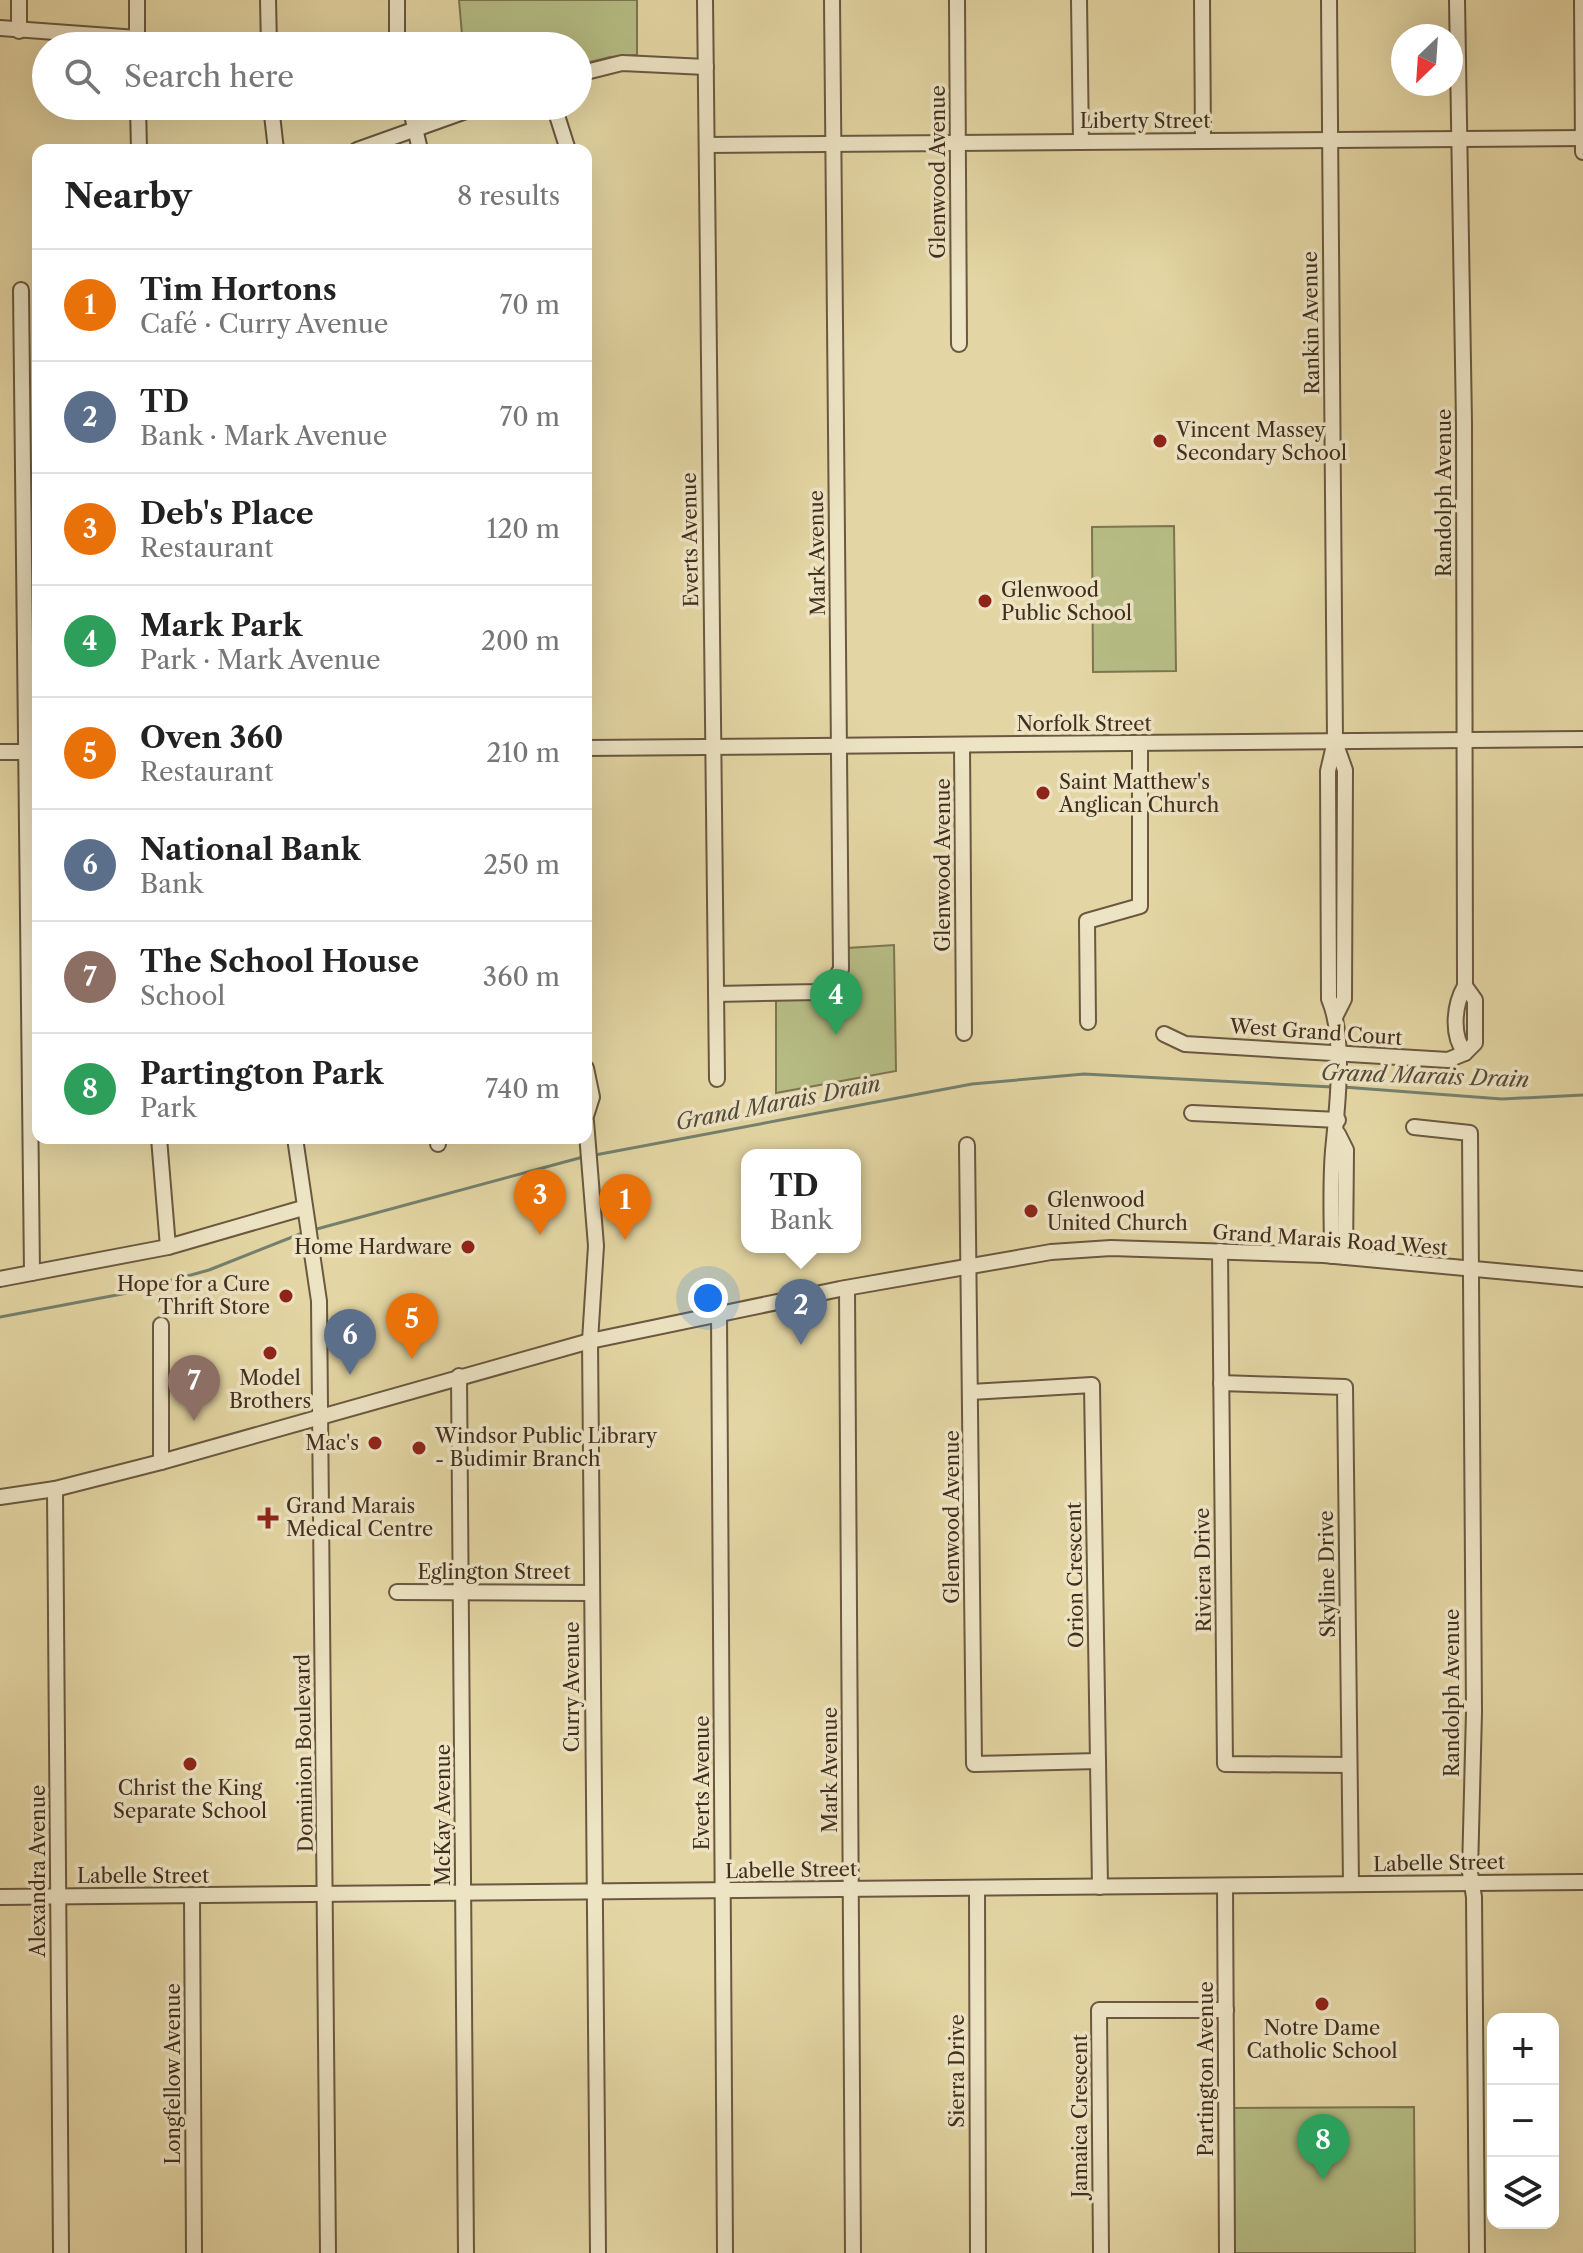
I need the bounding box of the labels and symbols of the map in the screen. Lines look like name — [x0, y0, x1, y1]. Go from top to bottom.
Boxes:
north arrow — [1391, 24, 1463, 96]
street label: Glenwood Avenue — [926, 85, 950, 259]
street label: Liberty Street — [1080, 109, 1210, 133]
street label: Rankin Avenue — [1298, 251, 1324, 395]
street label: Randolph Avenue — [1432, 409, 1456, 577]
place label: Vincent Massey Secondary School — [1175, 418, 1347, 465]
marker: Vincent Massey Secondary School — [1151, 432, 1169, 450]
street label: Everts Avenue — [677, 472, 703, 608]
street label: Mark Avenue — [804, 490, 830, 616]
place label: Glenwood Public School — [1001, 578, 1132, 625]
marker: Glenwood Public School — [976, 592, 994, 610]
street label: Norfolk Street — [1017, 712, 1151, 736]
place label: Saint Matthew's Anglican Church — [1058, 770, 1220, 817]
street label: Glenwood Avenue — [931, 778, 955, 952]
marker: Saint Matthew's Anglican Church — [1034, 784, 1052, 802]
pin: 4 — [810, 969, 862, 1035]
street label: West Grand Court — [1228, 1014, 1403, 1050]
water label: Grand Marais Drain — [1320, 1059, 1530, 1093]
water label: Grand Marais Drain — [673, 1070, 883, 1136]
pin: 3 — [514, 1169, 566, 1235]
pin: 1 — [599, 1174, 651, 1240]
place label: Glenwood United Church — [1047, 1188, 1188, 1235]
marker: Glenwood United Church — [1022, 1202, 1040, 1220]
street label: Grand Marais Road West — [1212, 1220, 1448, 1260]
place label: Home Hardware — [294, 1235, 452, 1259]
marker: Home Hardware — [459, 1238, 477, 1256]
place label: Hope for a Cure Thrift Store — [117, 1272, 270, 1319]
your location — [688, 1278, 728, 1318]
pin: 2 — [775, 1279, 827, 1345]
marker: Hope for a Cure Thrift Store — [277, 1287, 295, 1305]
pin: 5 — [386, 1293, 438, 1359]
pin: 6 — [324, 1309, 376, 1375]
marker: Model Brothers — [261, 1344, 279, 1362]
pin: 7 — [168, 1355, 220, 1421]
place label: Model Brothers — [229, 1366, 311, 1413]
place label: Windsor Public Library - Budimir Branch — [434, 1424, 658, 1471]
street label: Glenwood Avenue — [940, 1430, 964, 1604]
place label: Mac's — [305, 1431, 359, 1455]
marker: Mac's — [366, 1434, 384, 1452]
marker: Windsor Public Library - Budimir Branch — [410, 1439, 428, 1457]
place label: Grand Marais Medical Centre — [286, 1494, 433, 1541]
street label: Orion Crescent — [1062, 1502, 1088, 1648]
marker: Grand Marais Medical Centre — [257, 1507, 279, 1529]
street label: Riviera Drive — [1190, 1508, 1216, 1632]
street label: Skyline Drive — [1314, 1510, 1340, 1638]
street label: Eglington Street — [417, 1560, 571, 1584]
street label: Randolph Avenue — [1440, 1609, 1464, 1777]
street label: Curry Avenue — [560, 1622, 584, 1752]
street label: Dominion Boulevard — [290, 1654, 318, 1852]
street label: Mark Avenue — [818, 1707, 842, 1833]
street label: Everts Avenue — [690, 1716, 714, 1851]
street label: McKay Avenue — [431, 1744, 455, 1886]
marker: Christ the King Separate School — [181, 1755, 199, 1773]
place label: Christ the King Separate School — [113, 1776, 267, 1823]
street label: Alexandra Avenue — [26, 1785, 50, 1958]
street label: Labelle Street — [1373, 1850, 1505, 1876]
street label: Labelle Street — [725, 1857, 857, 1883]
street label: Labelle Street — [77, 1864, 209, 1888]
street label: Partington Avenue — [1194, 1981, 1218, 2157]
street label: Longfellow Avenue — [161, 1983, 185, 2165]
marker: Notre Dame Catholic School — [1313, 1995, 1331, 2013]
street label: Sierra Drive — [945, 2014, 969, 2128]
place label: Notre Dame Catholic School — [1246, 2016, 1398, 2063]
street label: Jamaica Crescent — [1068, 2034, 1092, 2201]
pin: 8 — [1297, 2114, 1349, 2180]

